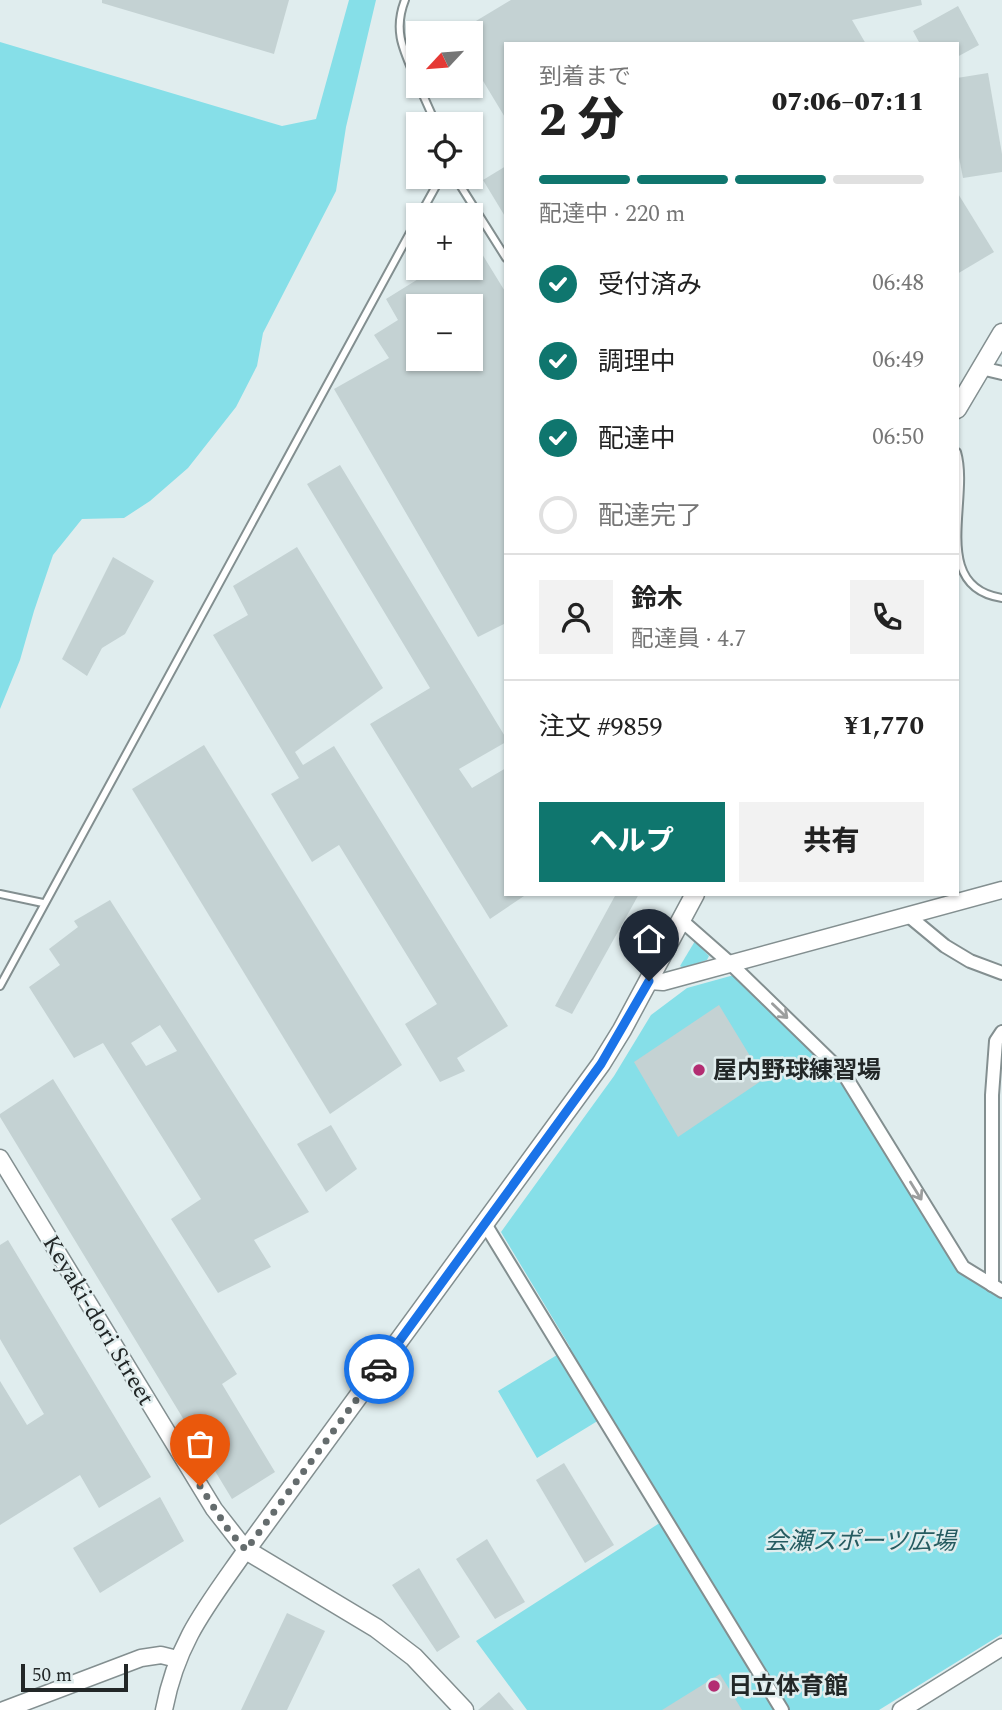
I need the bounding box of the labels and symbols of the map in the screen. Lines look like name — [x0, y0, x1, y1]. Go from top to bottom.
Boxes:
north arrow — [406, 21, 483, 98]
pin — [619, 909, 679, 981]
one-way arrow — [771, 1003, 788, 1020]
place label: 屋内野球練習場 — [713, 1053, 881, 1089]
marker: 屋内野球練習場 — [691, 1062, 707, 1078]
one-way arrow — [909, 1181, 924, 1200]
street label: Keyaki-dori Street — [33, 1228, 163, 1413]
courier — [344, 1334, 414, 1404]
pin — [170, 1414, 230, 1486]
park label: 会瀬スポーツ広場 — [764, 1524, 959, 1560]
scale bar — [21, 1661, 128, 1693]
place label: 日立体育館 — [728, 1669, 848, 1705]
marker: 日立体育館 — [706, 1678, 722, 1694]

